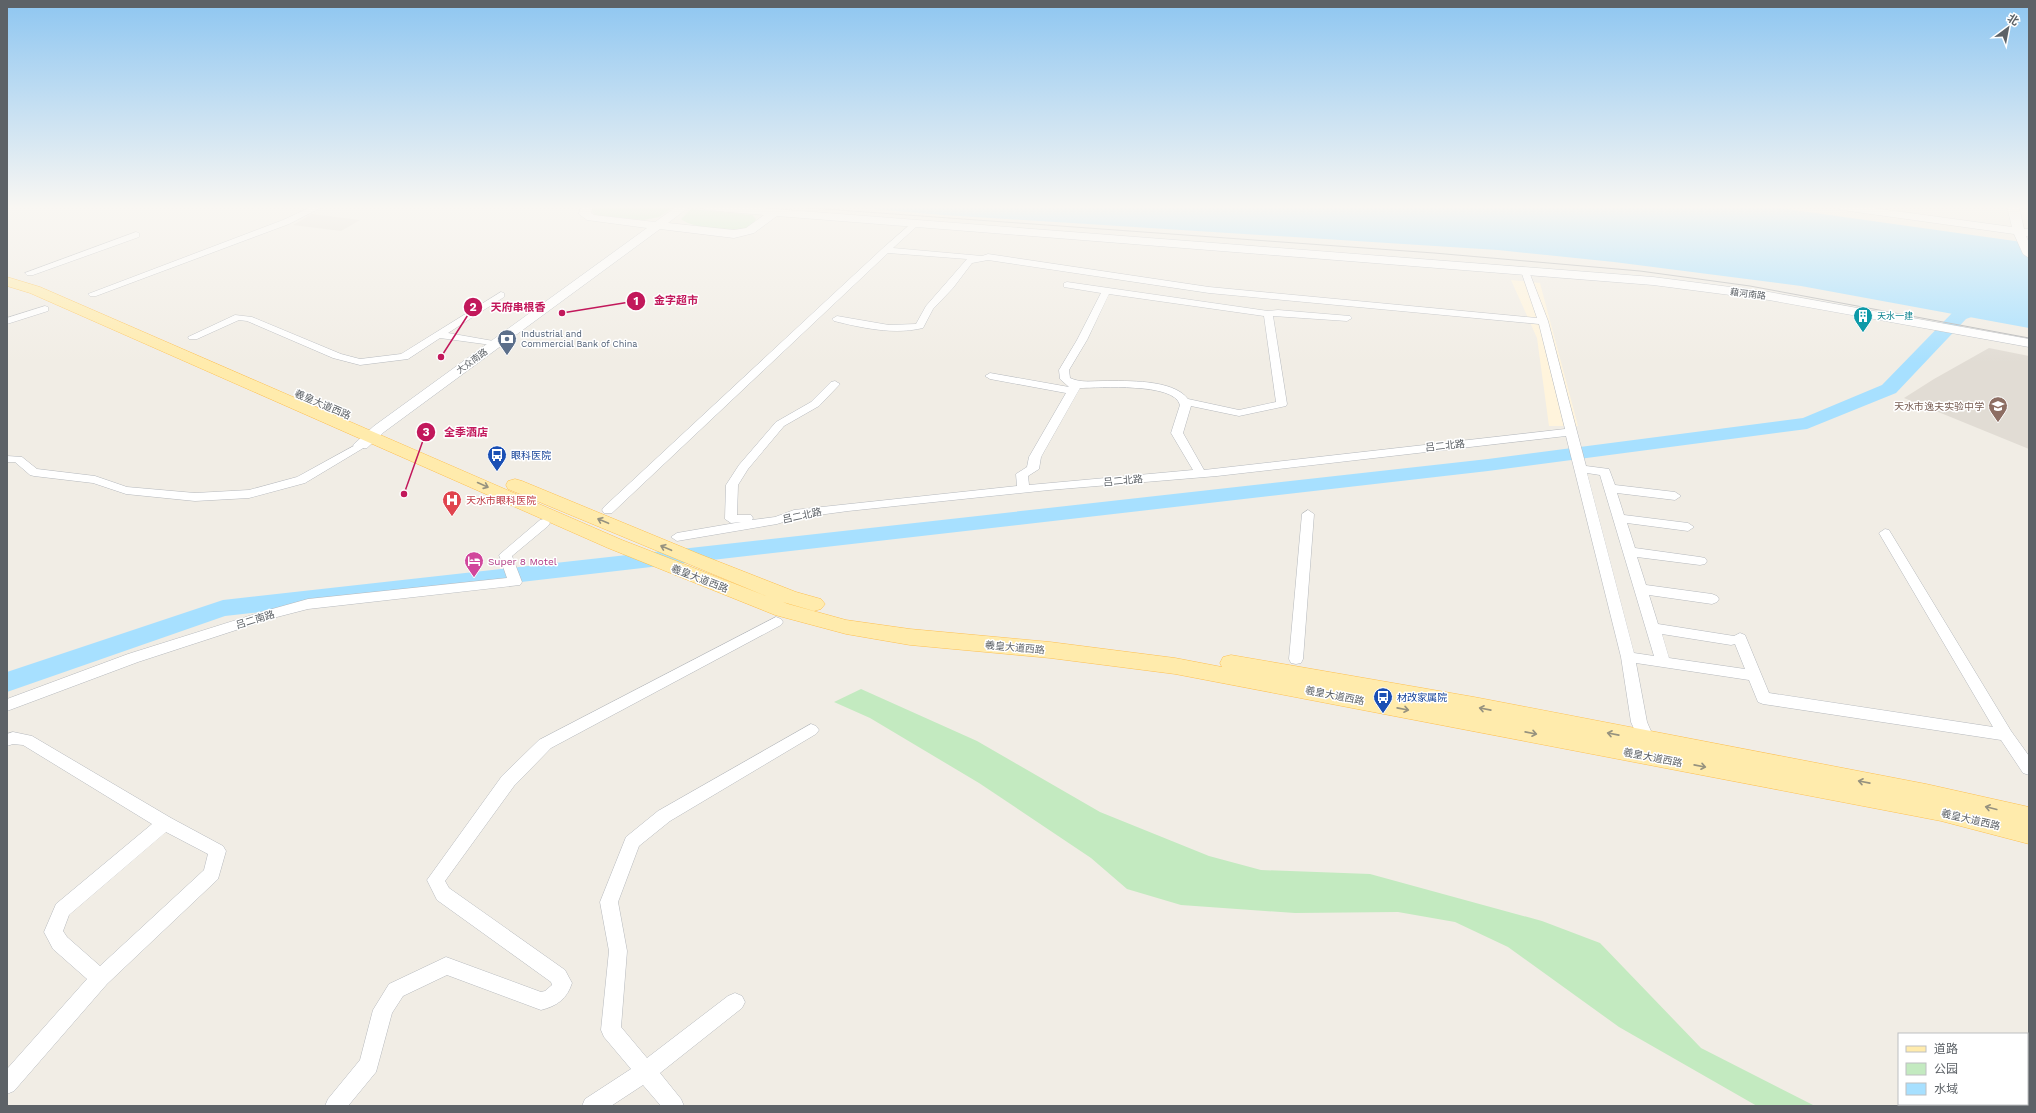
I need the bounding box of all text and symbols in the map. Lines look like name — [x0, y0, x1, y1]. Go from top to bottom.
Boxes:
north arrow — [1988, 8, 2028, 48]
text: 北 — [2005, 12, 2021, 28]
street label: 藉河南路 — [1730, 287, 1766, 301]
callout: 金字超市 — [626, 289, 706, 312]
text: 1 — [633, 294, 639, 308]
text: 金字超市 — [654, 294, 698, 307]
callout: 天府串根香 — [463, 296, 554, 319]
text: 2 — [469, 300, 477, 314]
text: 天府串根香 — [491, 301, 546, 314]
building icon: 天水一建 — [1852, 305, 1874, 333]
place label: 天水一建 — [1877, 311, 1913, 321]
bank icon: Industrial and Commercial Bank of China — [496, 328, 518, 356]
place label: Industrial and Commercial Bank of China — [521, 329, 637, 349]
street label: 大众南路 — [454, 346, 490, 376]
street label: 羲皇大道西路 — [293, 388, 353, 421]
school or university icon: 天水市逸夫实验中学 — [1987, 395, 2009, 423]
place label: 天水市逸夫实验中学 — [1894, 401, 1984, 412]
callout: 全季酒店 — [416, 420, 496, 443]
text: 3 — [422, 425, 430, 439]
text: 全季酒店 — [444, 426, 488, 439]
street label: 吕二北路 — [1425, 438, 1466, 453]
bus stop icon: 眼科医院 — [486, 444, 508, 472]
place label: 眼科医院 — [511, 450, 551, 461]
street label: 吕二北路 — [1103, 473, 1143, 488]
one-way arrow — [477, 482, 489, 490]
hospital icon: 天水市眼科医院 — [441, 489, 463, 517]
place label: 天水市眼科医院 — [466, 495, 536, 506]
street label: 吕二北路 — [781, 506, 823, 525]
one-way arrow — [597, 517, 609, 525]
one-way arrow — [660, 543, 672, 551]
hotel icon: Super 8 Motel — [463, 550, 485, 578]
place label: Super 8 Motel — [488, 556, 557, 567]
street label: 羲皇大道西路 — [670, 563, 730, 594]
street label: 吕二南路 — [234, 608, 276, 631]
street label: 羲皇大道西路 — [985, 639, 1045, 656]
street label: 羲皇大道西路 — [1304, 684, 1365, 707]
bus stop icon: 材改家属院 — [1372, 686, 1394, 714]
place label: 材改家属院 — [1397, 692, 1447, 703]
one-way arrow — [1479, 704, 1492, 712]
one-way arrow — [1396, 705, 1409, 713]
one-way arrow — [1606, 729, 1619, 737]
one-way arrow — [1524, 730, 1537, 738]
street label: 羲皇大道西路 — [1622, 746, 1683, 769]
one-way arrow — [1693, 762, 1706, 770]
one-way arrow — [1858, 778, 1871, 786]
one-way arrow — [1985, 804, 1998, 811]
street label: 羲皇大道西路 — [1940, 807, 2001, 832]
legend — [1898, 1033, 2028, 1105]
text: 道路 — [1934, 1042, 1958, 1056]
text: 公园 — [1934, 1062, 1958, 1076]
text: 水域 — [1934, 1082, 1958, 1096]

